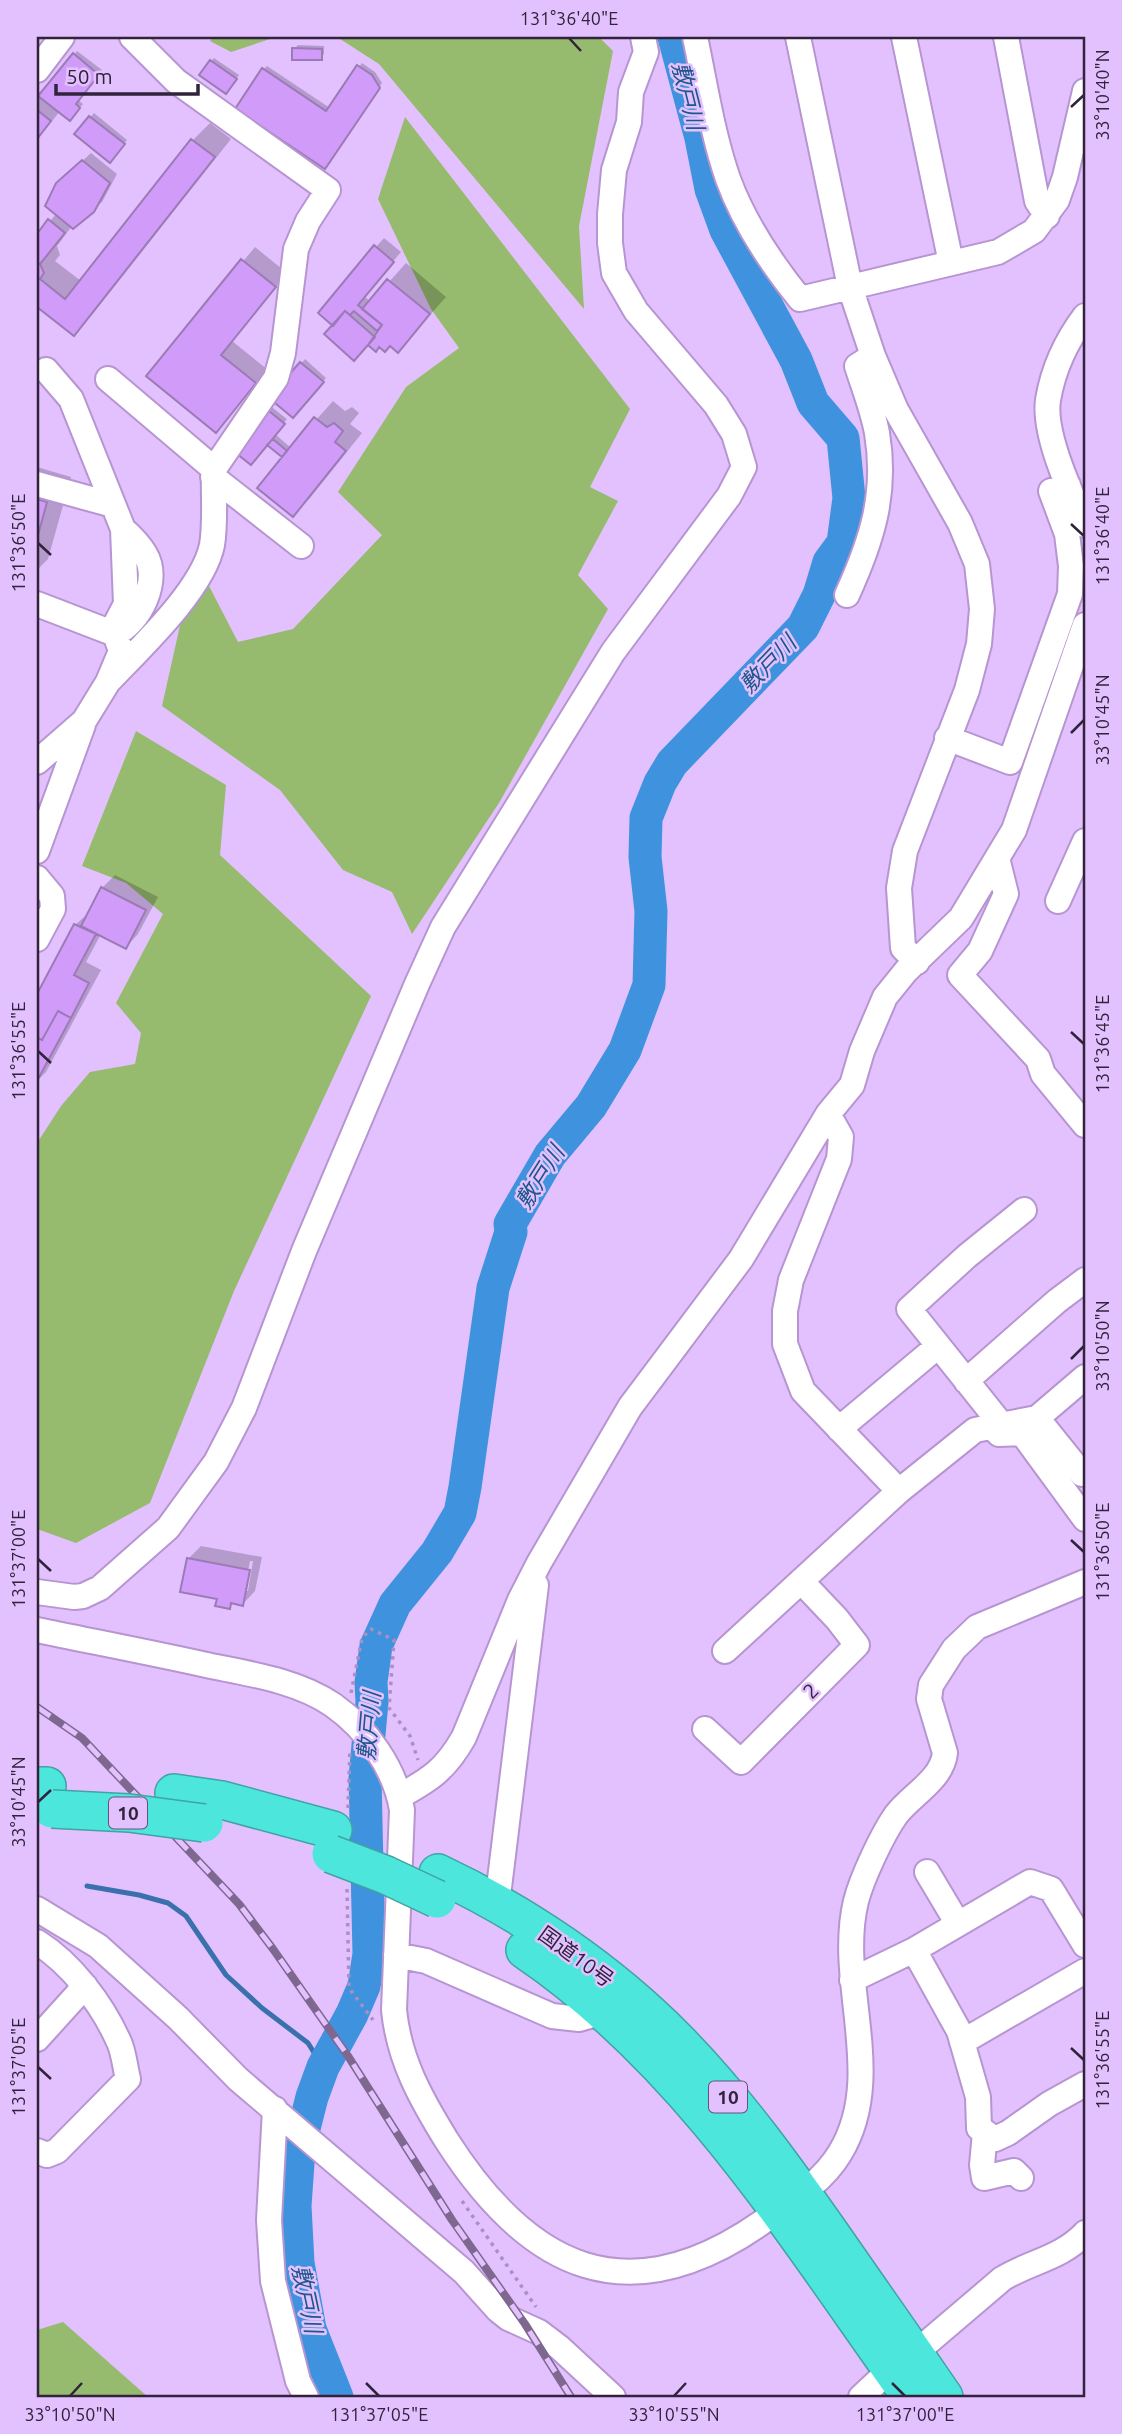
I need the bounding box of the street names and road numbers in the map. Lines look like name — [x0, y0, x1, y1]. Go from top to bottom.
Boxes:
street label: 2 — [798, 1678, 823, 1703]
road number: 10 — [109, 1798, 147, 1828]
street label: 国道10号 — [534, 1921, 619, 1991]
road number: 10 — [709, 2082, 747, 2112]

